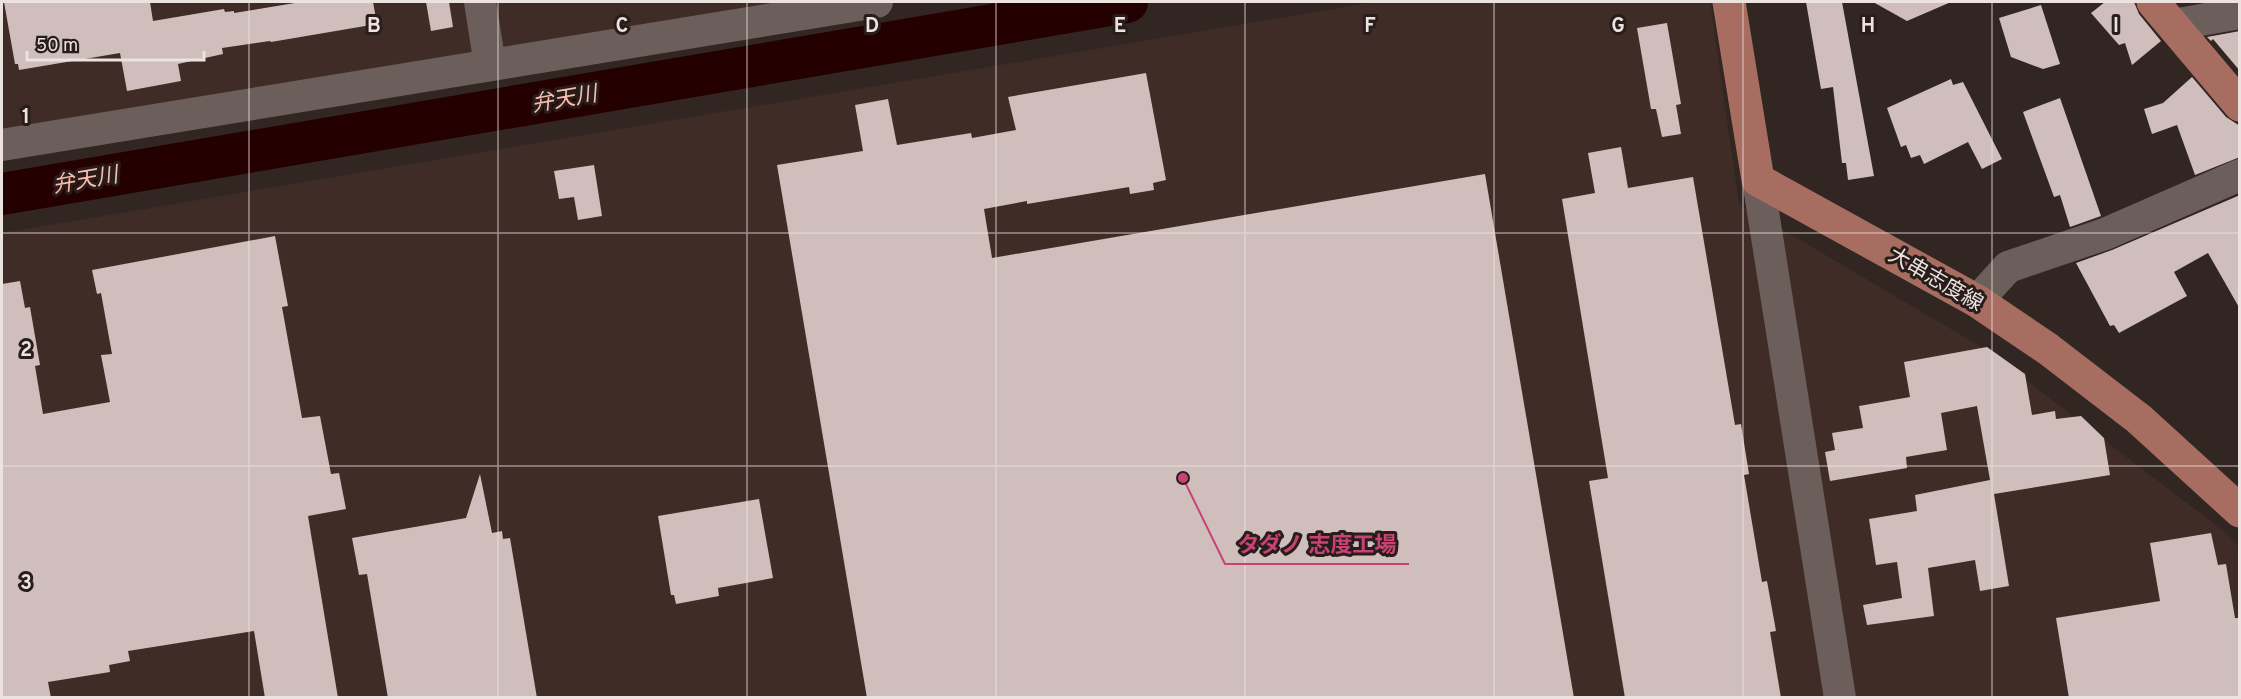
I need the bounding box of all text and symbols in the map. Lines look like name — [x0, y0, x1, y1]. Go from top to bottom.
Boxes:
text: B — [367, 14, 381, 40]
text: C — [616, 14, 628, 40]
text: D — [865, 14, 879, 40]
text: E — [1114, 14, 1126, 40]
text: F — [1364, 14, 1376, 40]
text: G — [1611, 14, 1625, 40]
text: H — [1861, 14, 1875, 40]
text: I — [2113, 14, 2119, 40]
scale bar — [27, 24, 204, 62]
text: 50 m — [36, 35, 78, 58]
water label: 弁天川 — [530, 81, 601, 119]
text: 1 — [22, 105, 30, 131]
water label: 弁天川 — [51, 162, 122, 200]
street label: 大串志度線 — [1883, 242, 1987, 318]
text: 2 — [20, 338, 32, 364]
callout: タダノ 志度工場 — [1225, 524, 1409, 564]
text: タダノ 志度工場 — [1238, 533, 1396, 560]
text: 3 — [20, 571, 32, 597]

